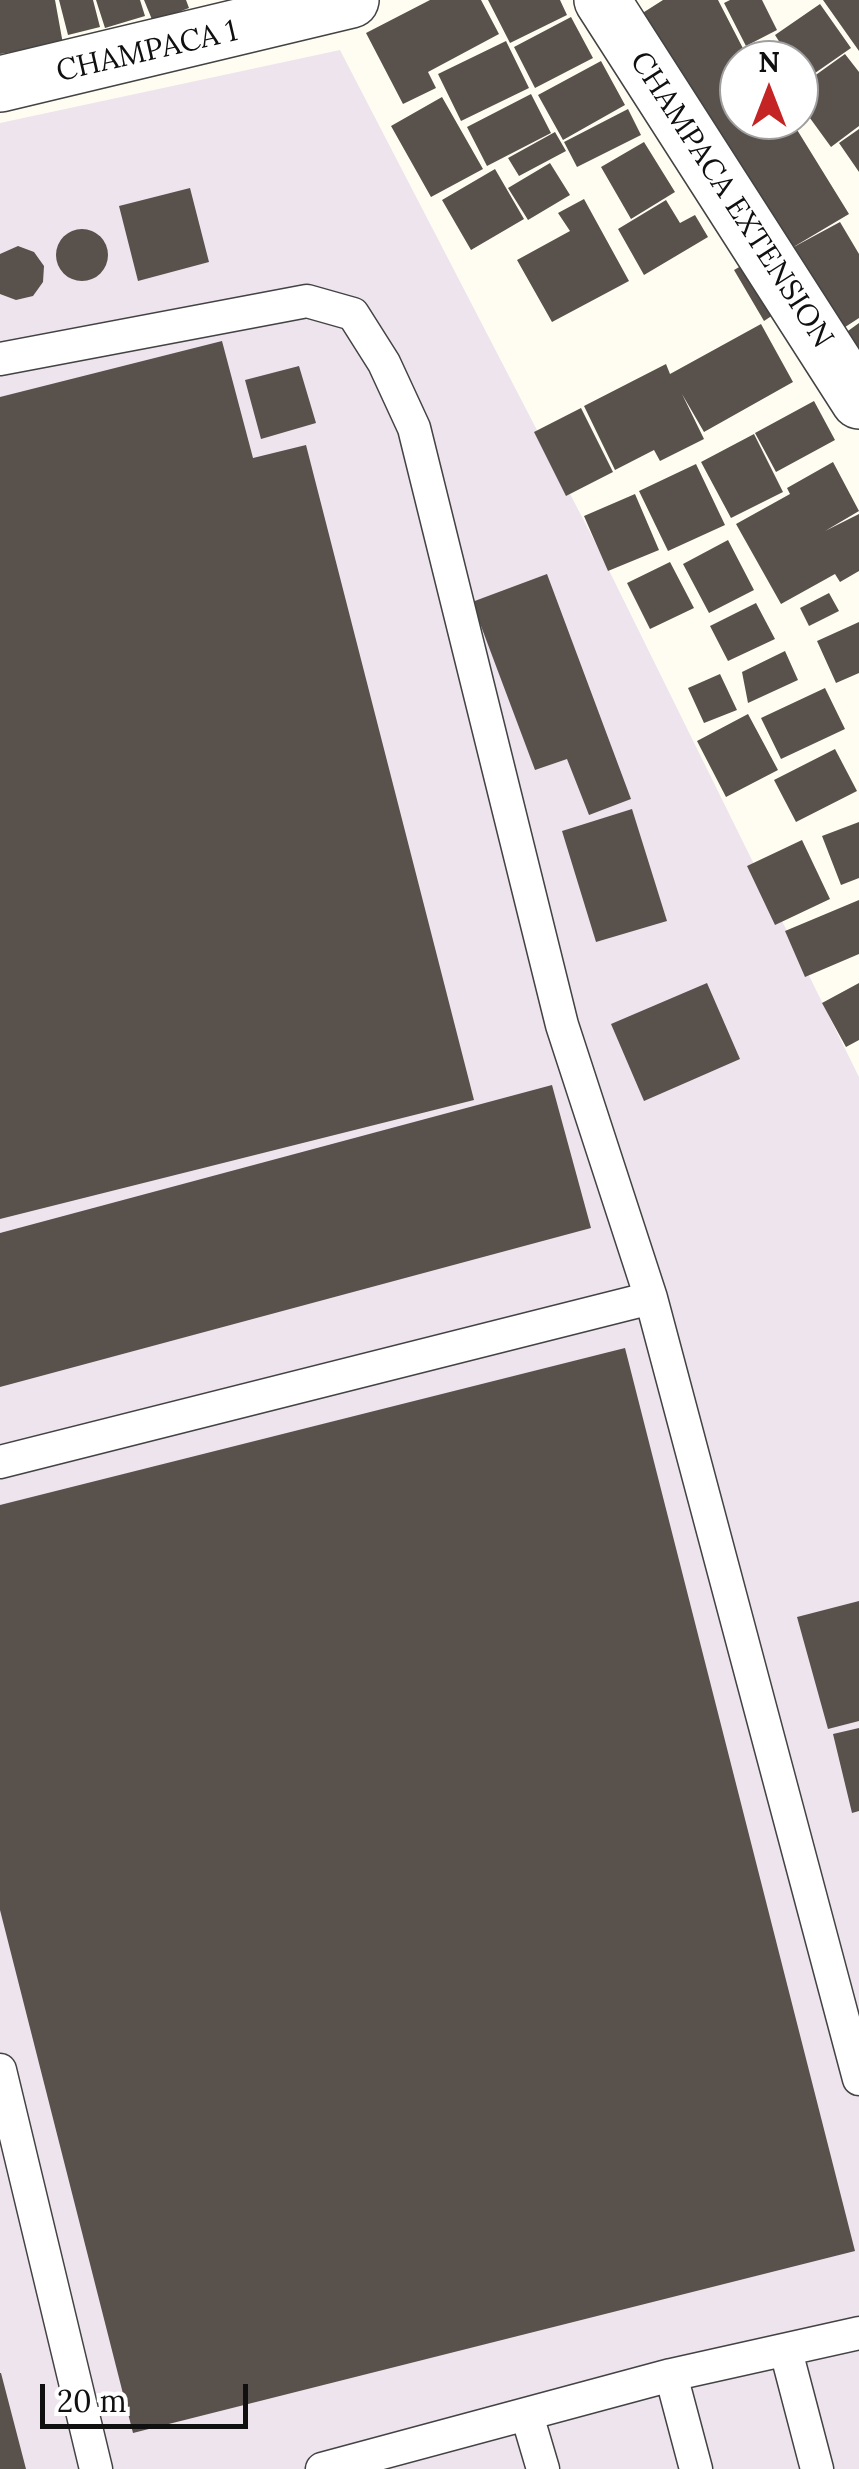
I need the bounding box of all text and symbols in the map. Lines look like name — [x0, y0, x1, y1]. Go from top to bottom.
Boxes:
street label: CHAMPACA 1 — [53, 14, 241, 90]
north arrow — [719, 40, 819, 140]
street label: CHAMPACA EXTENSION — [622, 45, 840, 355]
scale bar — [45, 2364, 252, 2426]
text: 20 m — [57, 2382, 126, 2420]

